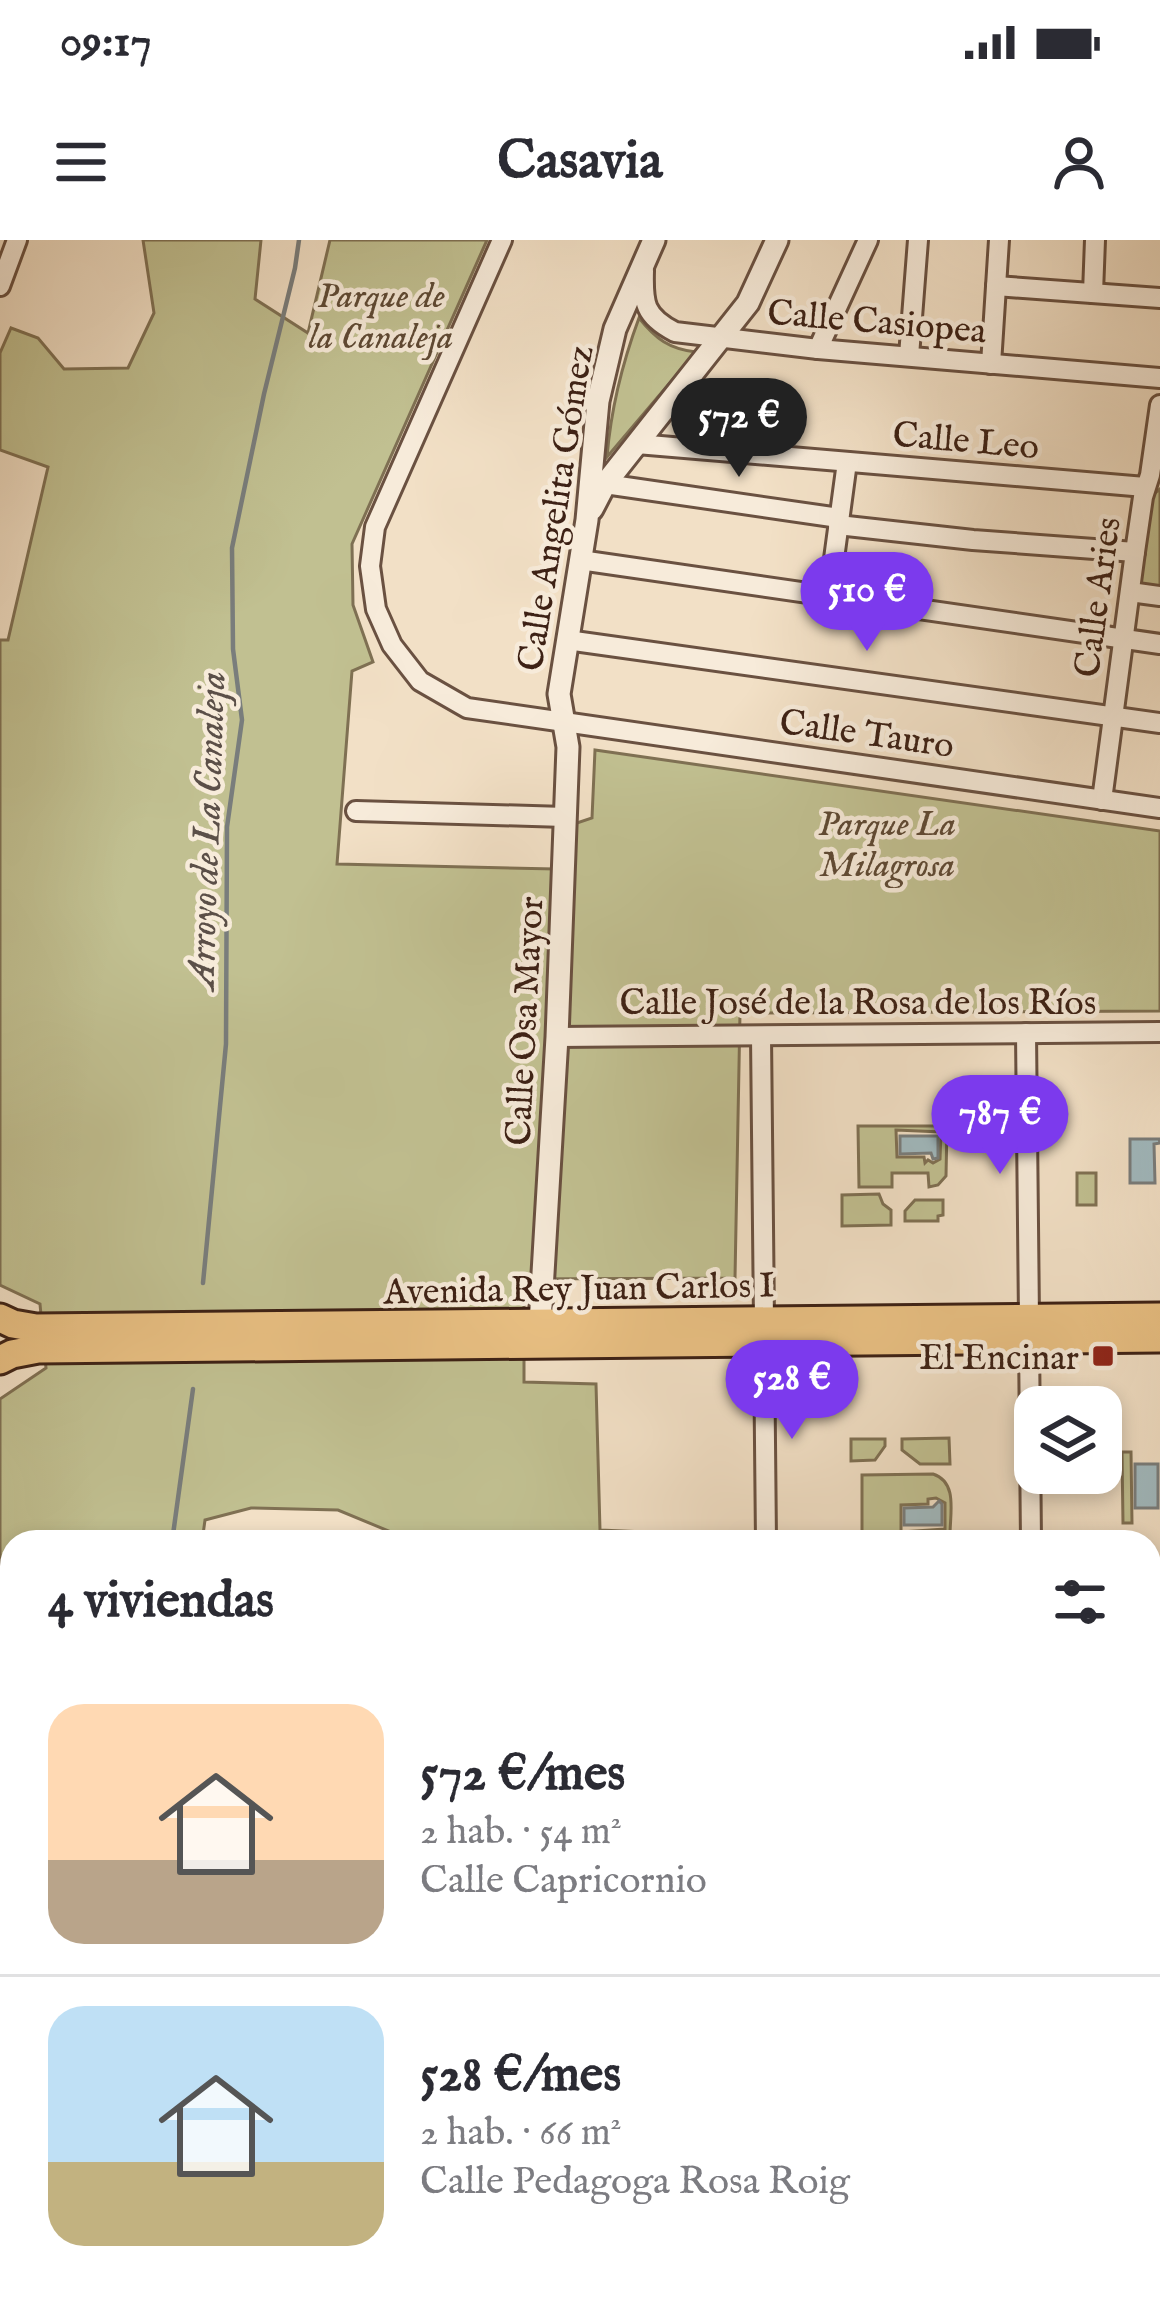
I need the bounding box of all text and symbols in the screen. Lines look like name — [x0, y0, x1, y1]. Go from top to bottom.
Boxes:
text: 09:17 — [60, 14, 151, 71]
text: Casavia — [497, 128, 663, 197]
icon: menu — [48, 129, 114, 195]
icon: person — [1046, 129, 1112, 195]
park label: Parque de la Canaleja — [309, 274, 453, 361]
street label: Calle Casiopea — [765, 291, 989, 356]
street label: Calle Angelita Gómez — [509, 342, 605, 674]
pin: 572 € — [655, 378, 823, 480]
text: 572 € — [698, 392, 780, 441]
street label: Calle Leo — [890, 413, 1041, 471]
street label: Calle Aries — [1065, 514, 1133, 681]
pin: 510 € — [783, 552, 951, 654]
text: 510 € — [828, 566, 907, 615]
water label: Arroyo de La Canaleja — [178, 671, 239, 994]
street label: Calle Tauro — [776, 700, 957, 770]
park label: Parque La Milagrosa — [818, 802, 956, 889]
street label: Calle Osa Mayor — [496, 895, 555, 1147]
street label: Calle José de la Rosa de los Ríos — [620, 981, 1096, 1027]
pin: 787 € — [916, 1075, 1084, 1177]
text: 787 € — [958, 1089, 1042, 1138]
street label: Avenida Rey Juan Carlos I — [382, 1264, 775, 1316]
place label: El Encinar — [919, 1336, 1079, 1382]
pin: 528 € — [708, 1340, 876, 1442]
marker: El Encinar — [1090, 1343, 1116, 1369]
text: 528 € — [753, 1354, 831, 1403]
map controls — [1014, 1386, 1122, 1494]
button: layers — [1014, 1386, 1122, 1494]
icon: filters — [1047, 1569, 1113, 1635]
text: 4 viviendas — [48, 1570, 274, 1635]
text: 572 €/mes — [420, 1743, 625, 1808]
icon: home — [144, 1752, 288, 1896]
text: 2 hab. · 54 m² — [420, 1808, 622, 1857]
text: Calle Capricornio — [420, 1857, 707, 1906]
text: 528 €/mes — [420, 2044, 621, 2109]
icon: home — [144, 2054, 288, 2198]
text: 2 hab. · 66 m² — [420, 2109, 622, 2158]
text: Calle Pedagoga Rosa Roig — [420, 2158, 850, 2207]

